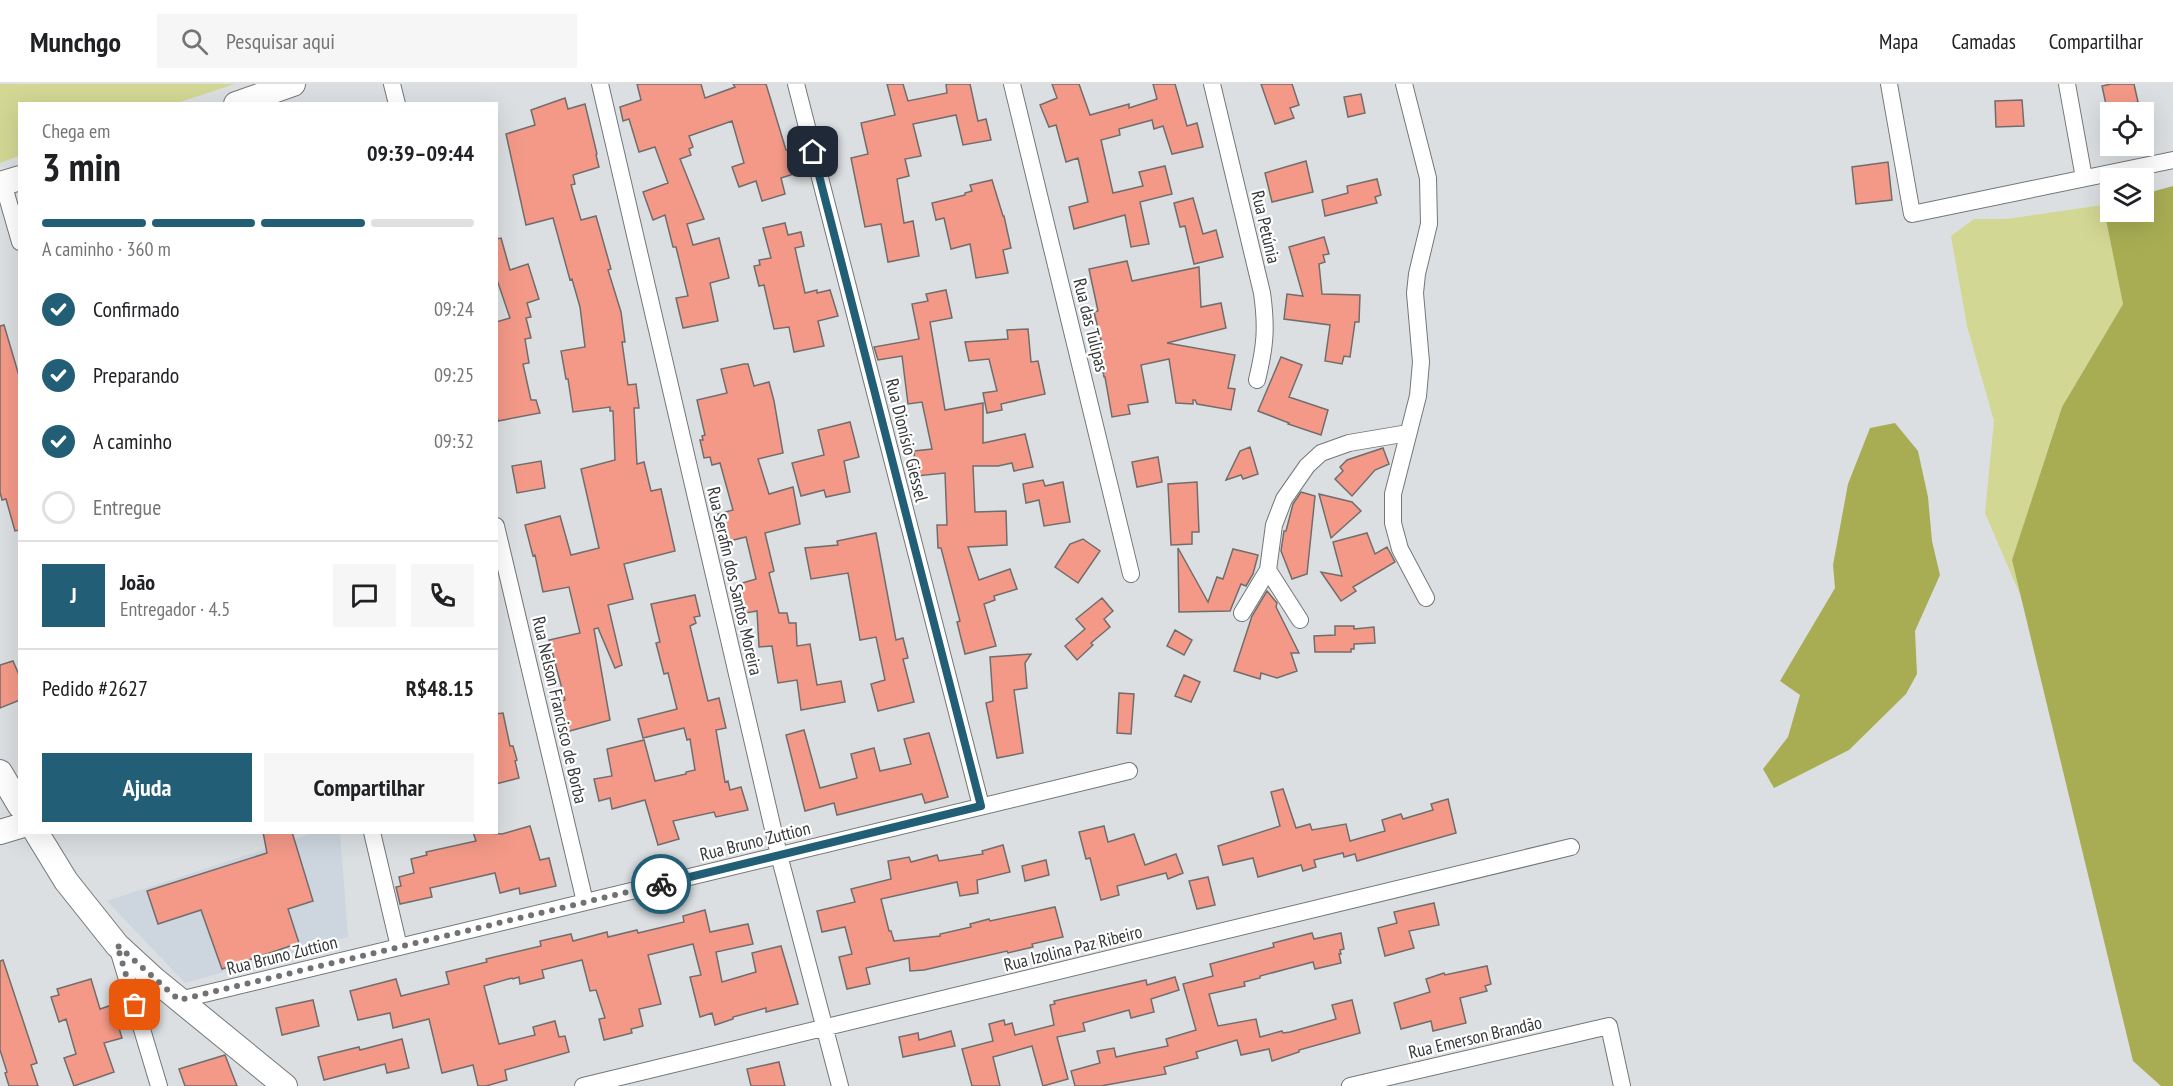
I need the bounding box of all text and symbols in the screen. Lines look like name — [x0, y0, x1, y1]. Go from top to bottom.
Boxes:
search box — [157, 14, 577, 68]
text: Munchgo — [30, 23, 121, 60]
icon: search — [178, 25, 211, 58]
text: Pesquisar aqui — [226, 27, 335, 55]
text: Mapa — [1879, 28, 1918, 55]
text: Camadas — [1951, 28, 2016, 55]
text: Compartilhar — [2049, 28, 2143, 55]
map controls — [2100, 102, 2154, 222]
button: locate — [2100, 102, 2154, 156]
text: Chega em — [42, 118, 110, 144]
pin — [787, 126, 838, 177]
icon: home — [796, 135, 829, 168]
text: 09:39–09:44 — [367, 139, 474, 167]
text: 3 min — [42, 141, 121, 192]
button: layers — [2100, 168, 2154, 222]
street label: Rua Petúnia — [1246, 188, 1286, 266]
text: A caminho · 360 m — [42, 236, 171, 262]
street label: Rua das Tulipas — [1068, 276, 1114, 374]
icon: check — [42, 293, 75, 326]
text: Confirmado — [93, 295, 179, 323]
text: 09:24 — [434, 296, 474, 322]
icon: check — [42, 359, 75, 392]
text: Preparando — [93, 361, 179, 389]
text: 09:25 — [434, 362, 474, 388]
street label: Rua Dionísio Giessel — [881, 376, 934, 505]
icon: check — [42, 425, 75, 458]
text: A caminho — [93, 427, 172, 455]
text: 09:32 — [434, 428, 474, 454]
street label: Rua Serafin dos Santos Moreira — [702, 485, 768, 677]
text: Entregue — [93, 493, 161, 521]
button: chat — [333, 564, 396, 627]
button: phone — [411, 564, 474, 627]
text: João — [120, 568, 155, 596]
text: J — [70, 581, 77, 609]
text: Entregador · 4.5 — [120, 596, 230, 622]
street label: Rua Nelson Francisco de Borba — [527, 614, 593, 806]
text: Pedido #2627 — [42, 674, 148, 702]
text: R$48.15 — [406, 674, 474, 702]
button: Ajuda — [42, 753, 252, 822]
button: Compartilhar — [264, 753, 474, 822]
street label: Rua Bruno Zuttion — [697, 816, 813, 866]
courier — [631, 854, 691, 914]
icon: bike — [645, 868, 678, 901]
street label: Rua Izolina Paz Ribeiro — [1001, 920, 1145, 976]
street label: Rua Bruno Zuttion — [224, 930, 340, 980]
pin — [109, 979, 160, 1030]
icon: bag — [118, 988, 151, 1021]
street label: Rua Emerson Brandão — [1406, 1010, 1544, 1064]

